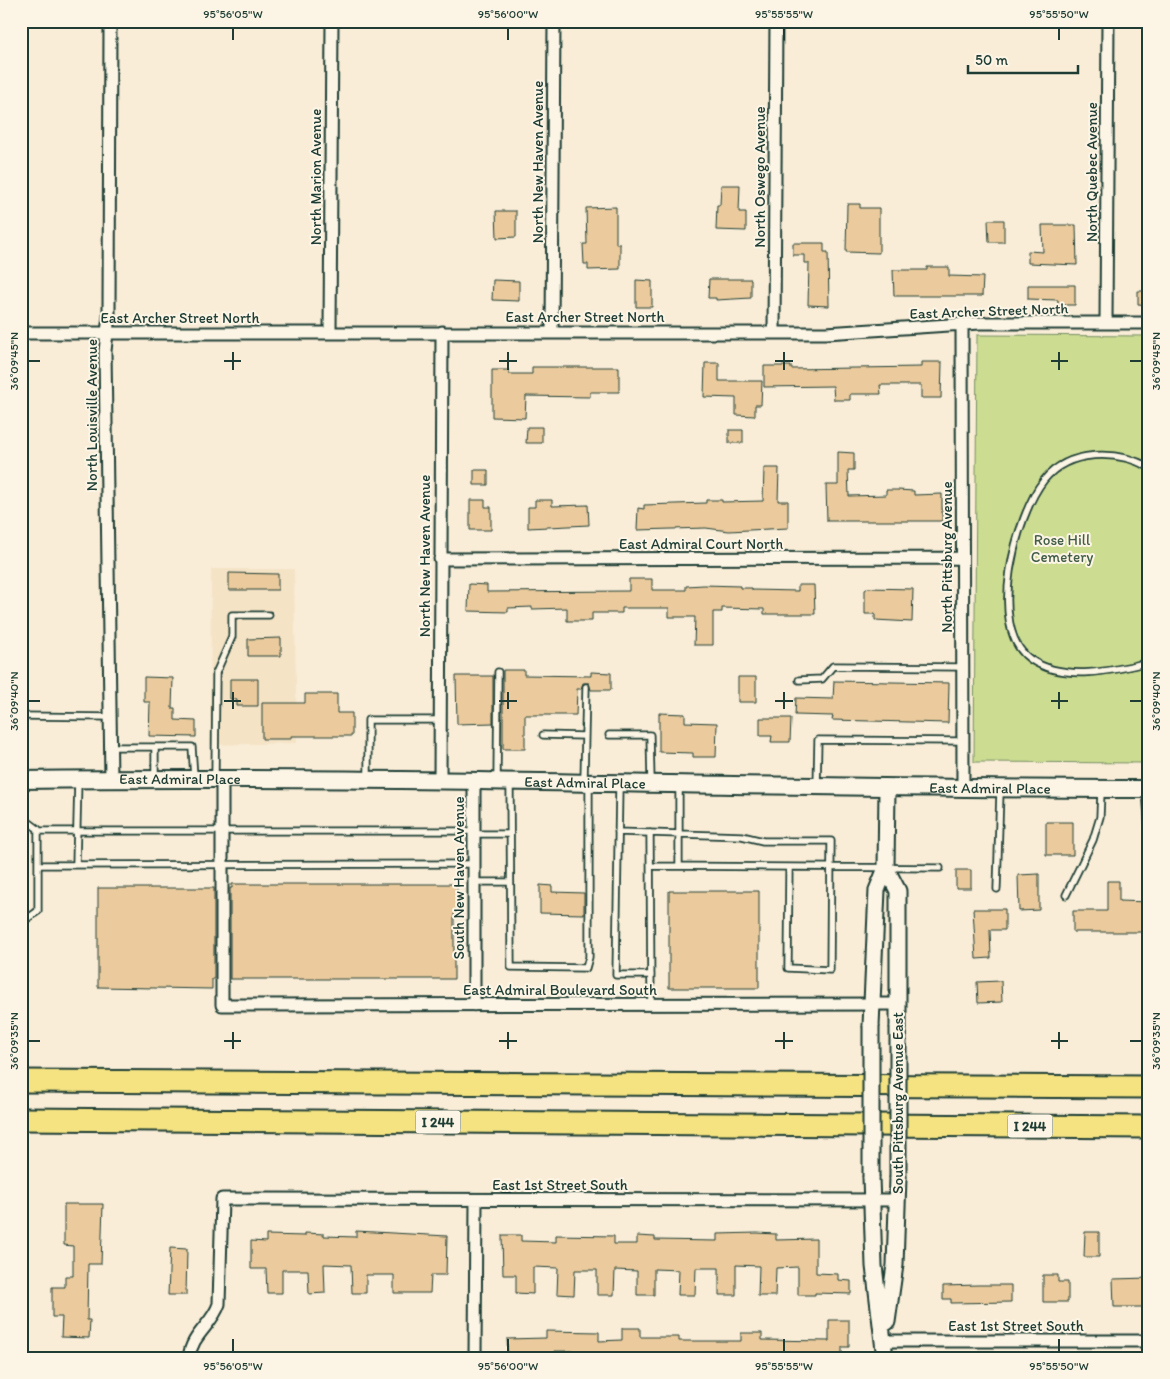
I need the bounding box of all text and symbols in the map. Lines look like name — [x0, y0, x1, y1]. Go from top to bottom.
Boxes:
text: 95°56'05"W — [203, 7, 263, 21]
text: 95°56'00"W — [478, 7, 538, 21]
text: 95°55'55"W — [755, 7, 813, 21]
text: 95°55'50"W — [1029, 7, 1089, 21]
scale bar — [968, 42, 1078, 74]
text: 50 m — [975, 51, 1008, 69]
street label: North New Haven Avenue — [529, 81, 547, 243]
street label: North Quebec Avenue — [1083, 102, 1101, 242]
street label: North Oswego Avenue — [751, 106, 769, 248]
street label: North Marion Avenue — [307, 109, 325, 245]
street label: East Archer Street North — [909, 299, 1069, 323]
street label: East Archer Street North — [506, 308, 664, 326]
street label: East Archer Street North — [101, 309, 259, 327]
text: 36°09'45"N — [7, 332, 21, 390]
text: 36°09'45"N — [1149, 332, 1163, 390]
street label: North Louisville Avenue — [83, 339, 101, 491]
street label: North New Haven Avenue — [416, 475, 434, 637]
street label: North Pittsburg Avenue — [938, 481, 956, 633]
park label: Rose Hill Cemetery — [1031, 531, 1093, 566]
street label: East Admiral Court North — [619, 535, 783, 553]
text: 36°09'40"N — [7, 671, 21, 731]
text: 36°09'40"N — [1149, 671, 1163, 731]
street label: East Admiral Place — [119, 770, 241, 788]
street label: East Admiral Place — [524, 773, 646, 793]
street label: East Admiral Place — [929, 779, 1051, 798]
street label: South New Haven Avenue — [450, 796, 468, 960]
street label: East Admiral Boulevard South — [463, 981, 657, 999]
text: 36°09'35"N — [7, 1012, 21, 1070]
street label: South Pittsburg Avenue East — [889, 1012, 907, 1194]
text: 36°09'35"N — [1149, 1012, 1163, 1070]
road number: I 244 — [416, 1110, 460, 1134]
road number: I 244 — [1008, 1114, 1052, 1138]
street label: East 1st Street South — [492, 1176, 628, 1194]
street label: East 1st Street South — [948, 1317, 1084, 1335]
text: 95°56'05"W — [203, 1359, 263, 1373]
text: 95°56'00"W — [478, 1359, 538, 1373]
text: 95°55'55"W — [755, 1359, 813, 1373]
text: 95°55'50"W — [1029, 1359, 1089, 1373]

